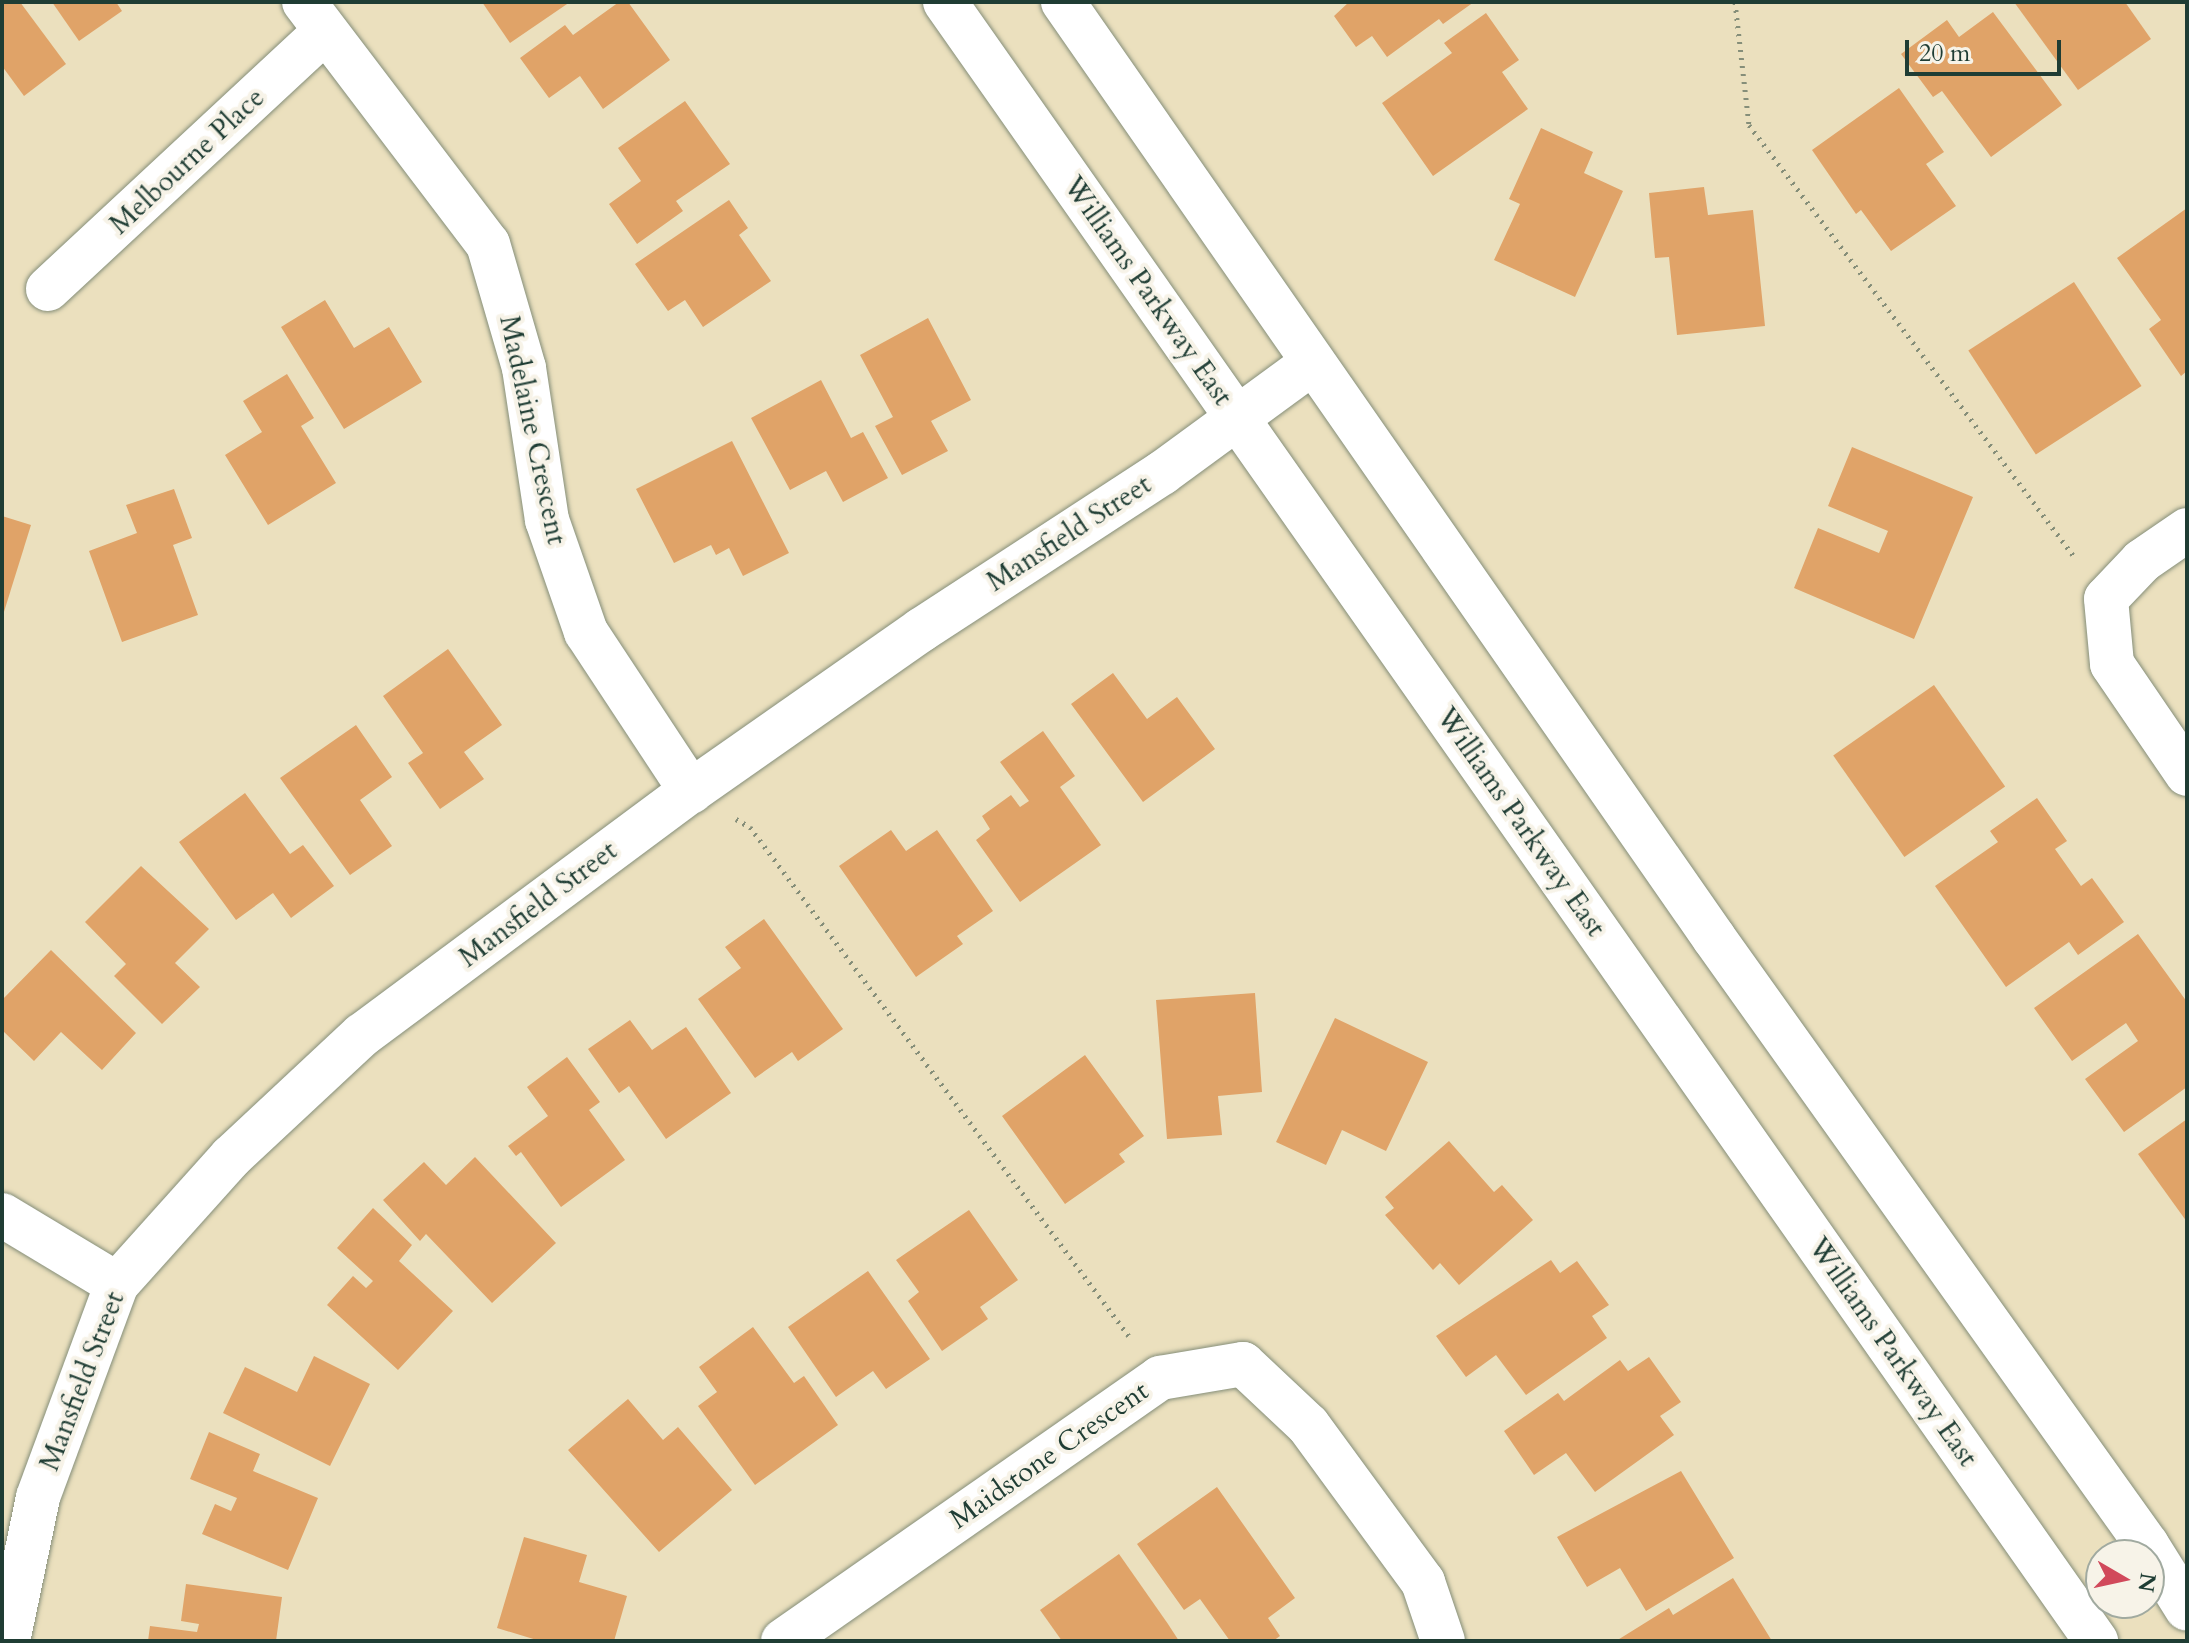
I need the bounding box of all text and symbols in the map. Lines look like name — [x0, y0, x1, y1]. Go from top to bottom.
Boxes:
scale bar — [1909, 24, 2065, 74]
text: 20 m — [1919, 37, 1970, 70]
street label: Melbourne Place — [103, 81, 271, 241]
street label: Williams Parkway East — [1056, 170, 1240, 412]
street label: Madelaine Crescent — [492, 312, 574, 548]
street label: Mansfield Street — [981, 467, 1157, 599]
street label: Williams Parkway East — [1429, 701, 1613, 943]
street label: Mansfield Street — [452, 834, 624, 974]
street label: Williams Parkway East — [1801, 1231, 1985, 1473]
street label: Mansfield Street — [32, 1287, 132, 1475]
street label: Maidstone Crescent — [943, 1374, 1155, 1536]
north arrow — [2085, 1539, 2165, 1619]
text: N — [2130, 1571, 2163, 1594]

